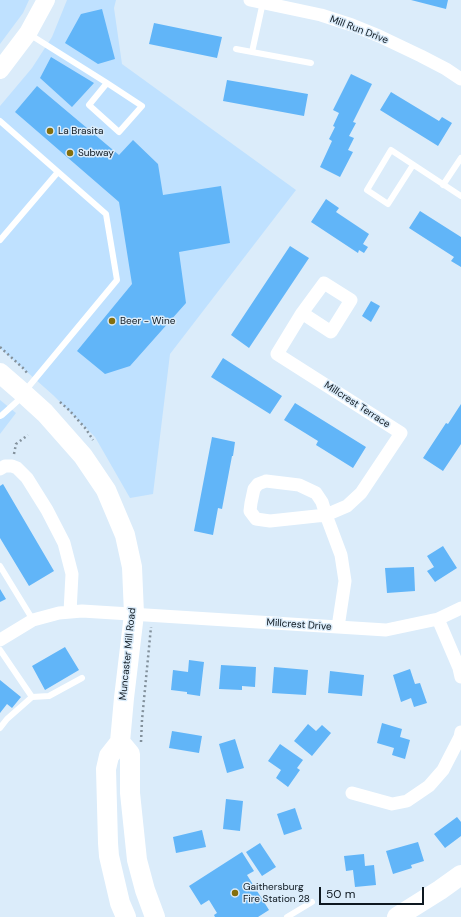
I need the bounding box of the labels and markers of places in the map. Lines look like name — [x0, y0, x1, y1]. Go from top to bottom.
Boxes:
place label: La Brasita — [58, 125, 103, 137]
marker: La Brasita — [45, 126, 55, 136]
place label: Subway — [78, 147, 114, 159]
marker: Subway — [65, 148, 75, 158]
place label: Beer - Wine — [120, 315, 175, 327]
marker: Beer - Wine — [107, 316, 117, 326]
place label: Gaithersburg Fire Station 28 — [243, 881, 310, 904]
marker: Gaithersburg Fire Station 28 — [230, 888, 240, 898]

